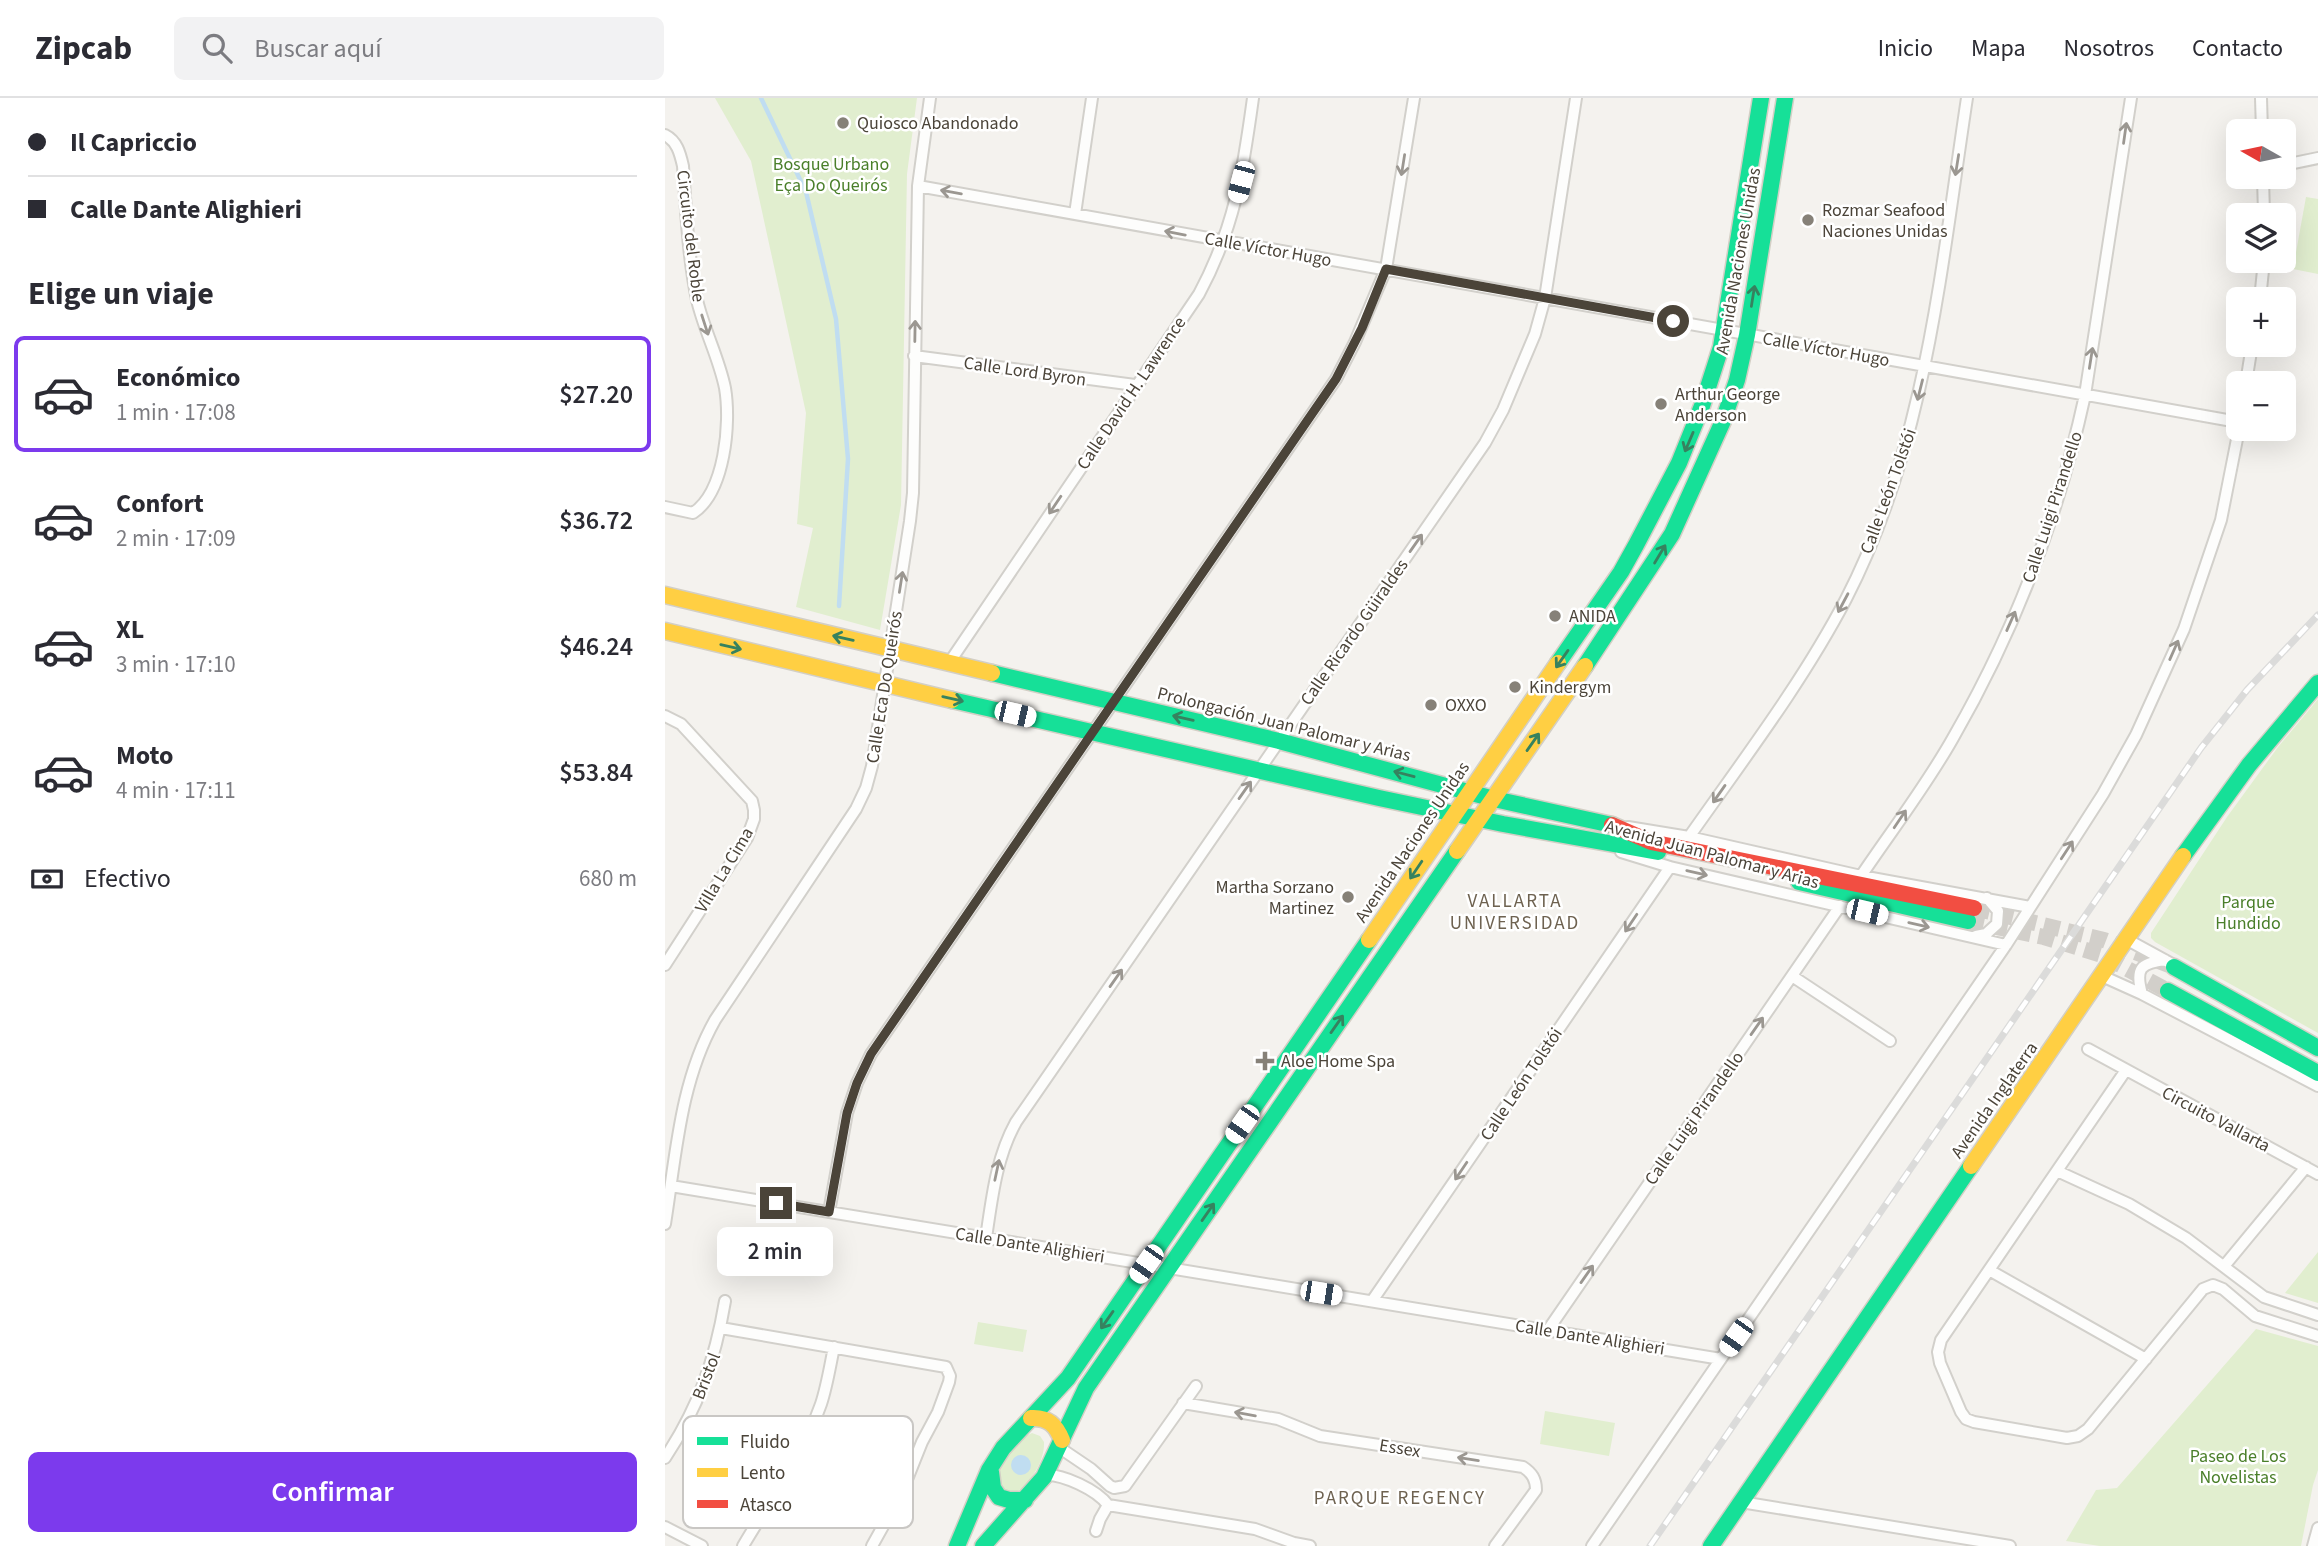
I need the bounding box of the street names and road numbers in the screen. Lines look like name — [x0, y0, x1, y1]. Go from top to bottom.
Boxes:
street label: Avenida Naciones Unidas — [1710, 166, 1767, 356]
street label: Circuito del Roble — [670, 169, 711, 304]
street label: Calle Víctor Hugo — [1202, 226, 1333, 273]
street label: Calle David H. Lawrence — [1071, 312, 1192, 475]
street label: Calle Víctor Hugo — [1760, 326, 1891, 373]
street label: Calle Lord Byron — [962, 351, 1088, 392]
street label: Calle León Tolstói — [1854, 425, 1923, 557]
street label: Calle Luigi Pirandello — [2016, 428, 2089, 586]
street label: Calle Ricardo Güiraldes — [1294, 554, 1414, 711]
street label: Calle Eca Do Queirós — [860, 609, 909, 765]
street label: Prolongación Juan Palomar y Arias — [1154, 681, 1413, 768]
street label: Avenida Naciones Unidas — [1349, 757, 1476, 928]
street label: Avenida Juan Palomar y Arias — [1602, 814, 1822, 895]
street label: Villa La Cima — [689, 823, 760, 918]
street label: Calle León Tolstói — [1474, 1023, 1569, 1146]
street label: Avenida Inglaterra — [1945, 1037, 2044, 1163]
street label: Calle Luigi Pirandello — [1639, 1046, 1750, 1190]
street label: Circuito Vallarta — [2157, 1080, 2274, 1159]
street label: Calle Dante Alighieri — [953, 1221, 1107, 1270]
street label: Calle Dante Alighieri — [1513, 1313, 1667, 1362]
street label: Bristol — [686, 1349, 727, 1403]
street label: Essex — [1378, 1433, 1422, 1464]

